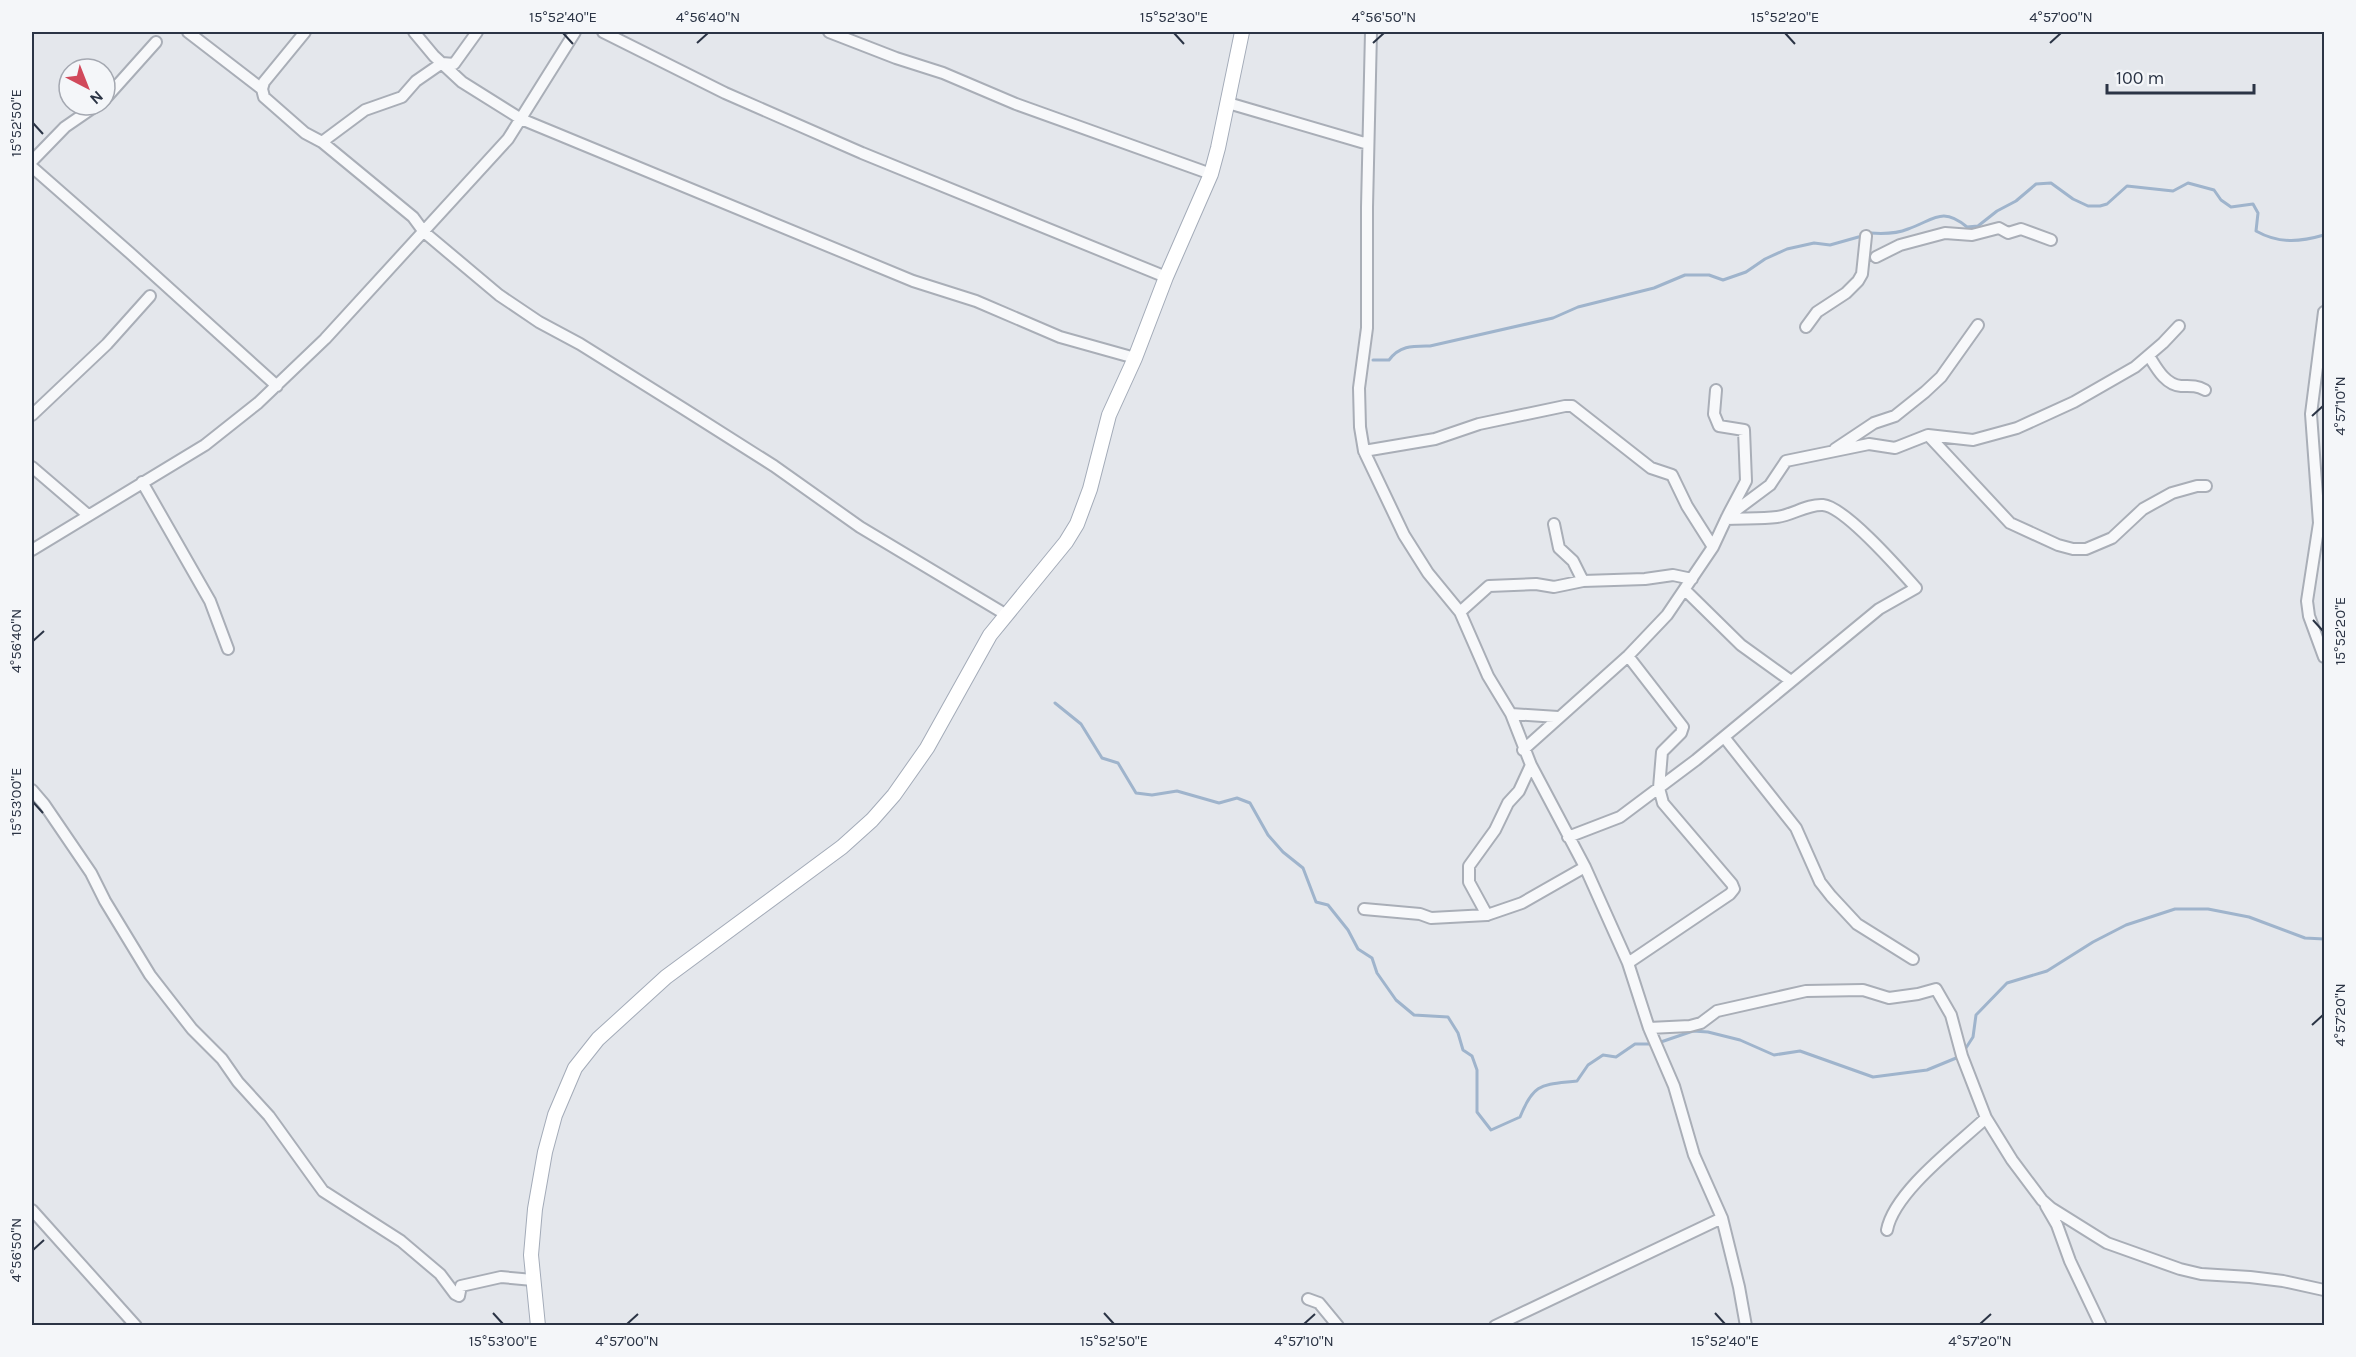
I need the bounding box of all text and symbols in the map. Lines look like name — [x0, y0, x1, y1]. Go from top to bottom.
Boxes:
text: 15°52'40"E — [529, 8, 597, 26]
text: 4°56'40"N — [676, 8, 740, 26]
text: 15°52'30"E — [1140, 8, 1208, 26]
text: 4°56'50"N — [1352, 8, 1416, 26]
text: 15°52'20"E — [1751, 8, 1819, 26]
text: 4°57'00"N — [2029, 8, 2093, 26]
north arrow — [57, 57, 117, 117]
scale bar — [2107, 57, 2254, 95]
text: 100 m — [2116, 67, 2164, 89]
text: N — [86, 87, 107, 109]
text: 15°52'50"E — [7, 89, 25, 157]
text: 4°57'10"N — [2331, 376, 2349, 436]
text: 15°52'20"E — [2331, 597, 2349, 665]
text: 4°56'40"N — [7, 609, 25, 673]
text: 15°53'00"E — [7, 768, 25, 836]
text: 4°57'20"N — [2331, 983, 2349, 1047]
text: 4°56'50"N — [7, 1218, 25, 1282]
text: 15°53'00"E — [469, 1332, 537, 1350]
text: 4°57'00"N — [595, 1332, 659, 1350]
text: 15°52'50"E — [1080, 1332, 1148, 1350]
text: 4°57'10"N — [1274, 1332, 1334, 1350]
text: 15°52'40"E — [1691, 1332, 1759, 1350]
text: 4°57'20"N — [1948, 1332, 2012, 1350]

